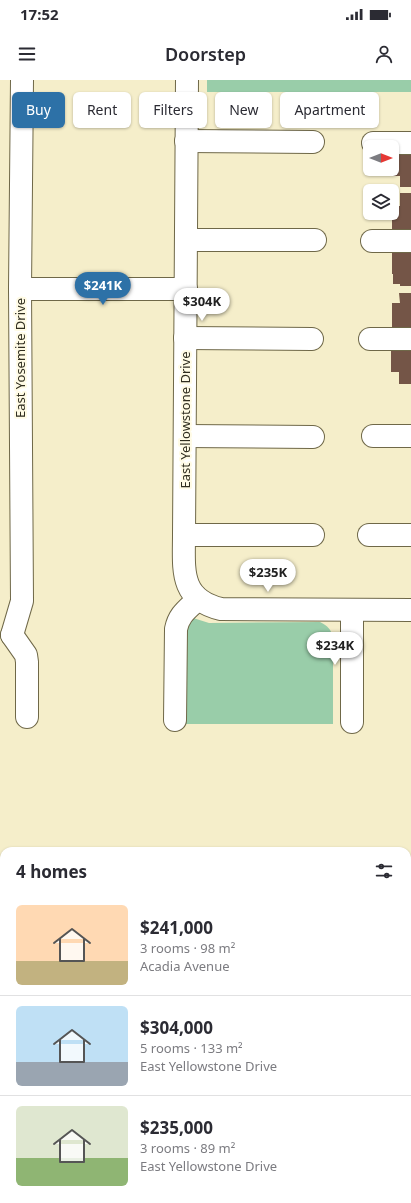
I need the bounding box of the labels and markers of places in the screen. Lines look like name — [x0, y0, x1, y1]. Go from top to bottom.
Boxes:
pin: $241K — [75, 272, 131, 306]
pin: $304K — [174, 288, 230, 322]
pin: $235K — [240, 559, 296, 593]
pin: $234K — [307, 632, 363, 666]

